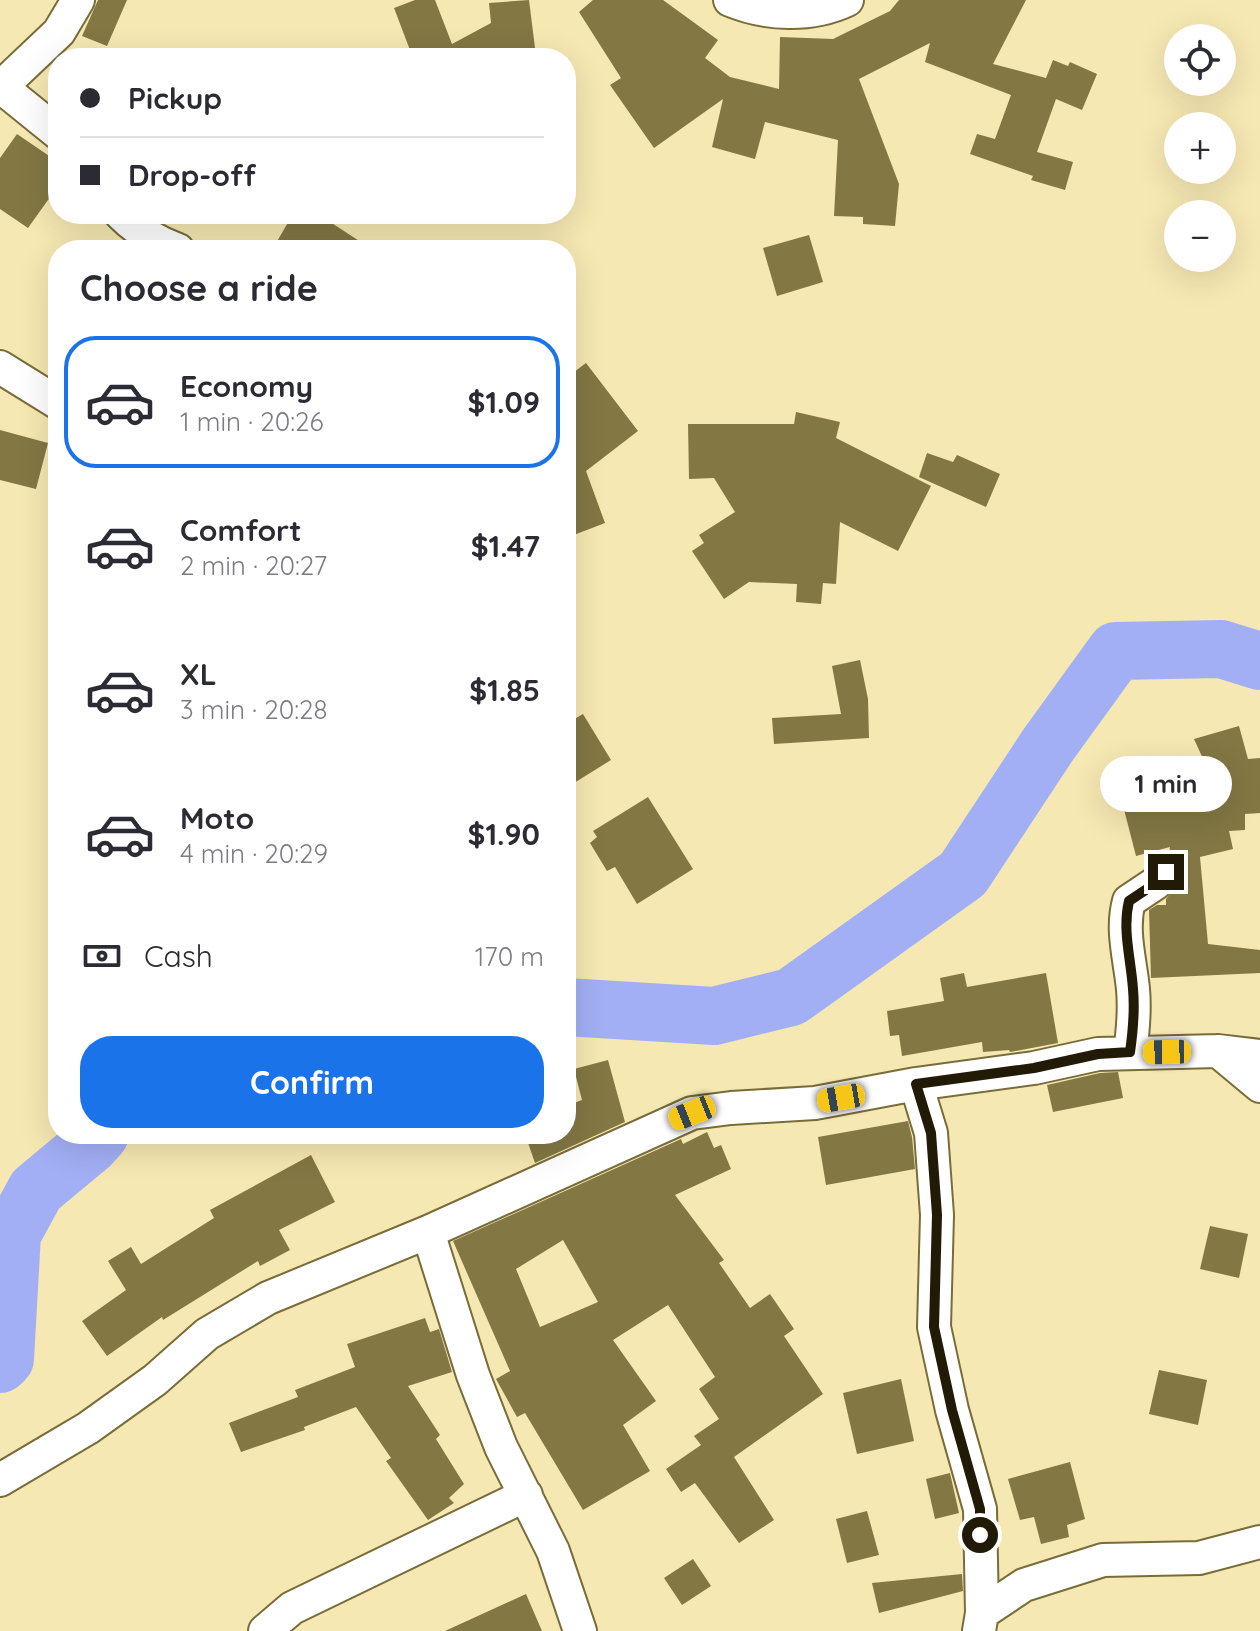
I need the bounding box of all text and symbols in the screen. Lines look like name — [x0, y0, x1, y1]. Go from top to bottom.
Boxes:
map controls — [1164, 24, 1236, 272]
button: locate — [1164, 24, 1236, 96]
text: Pickup — [128, 79, 222, 117]
button: + — [1164, 112, 1236, 184]
text: Drop-off — [128, 156, 256, 194]
button: − — [1164, 200, 1236, 272]
text: Choose a ride — [80, 265, 318, 310]
icon: car — [84, 366, 156, 438]
text: Economy — [180, 367, 313, 405]
text: $1.09 — [467, 383, 540, 421]
text: 1 min · 20:26 — [180, 405, 323, 438]
icon: car — [84, 510, 156, 582]
text: Comfort — [180, 511, 301, 549]
text: $1.47 — [471, 527, 540, 565]
text: 2 min · 20:27 — [180, 549, 327, 582]
icon: car — [84, 654, 156, 726]
text: XL — [180, 655, 217, 693]
text: $1.85 — [469, 671, 540, 709]
text: 3 min · 20:28 — [180, 693, 327, 726]
callout: 1 min — [1100, 756, 1232, 812]
text: 1 min — [1135, 767, 1198, 800]
icon: car — [84, 798, 156, 870]
text: Moto — [180, 799, 254, 837]
text: $1.90 — [467, 815, 540, 853]
text: 4 min · 20:29 — [180, 837, 328, 870]
route end — [1148, 854, 1184, 890]
icon: cash — [80, 934, 124, 978]
text: Cash — [144, 937, 213, 975]
text: 170 m — [475, 940, 544, 973]
button: Confirm — [80, 1036, 544, 1128]
car — [1143, 1040, 1191, 1064]
car — [815, 1082, 867, 1114]
car — [665, 1093, 719, 1133]
route start — [962, 1517, 998, 1553]

